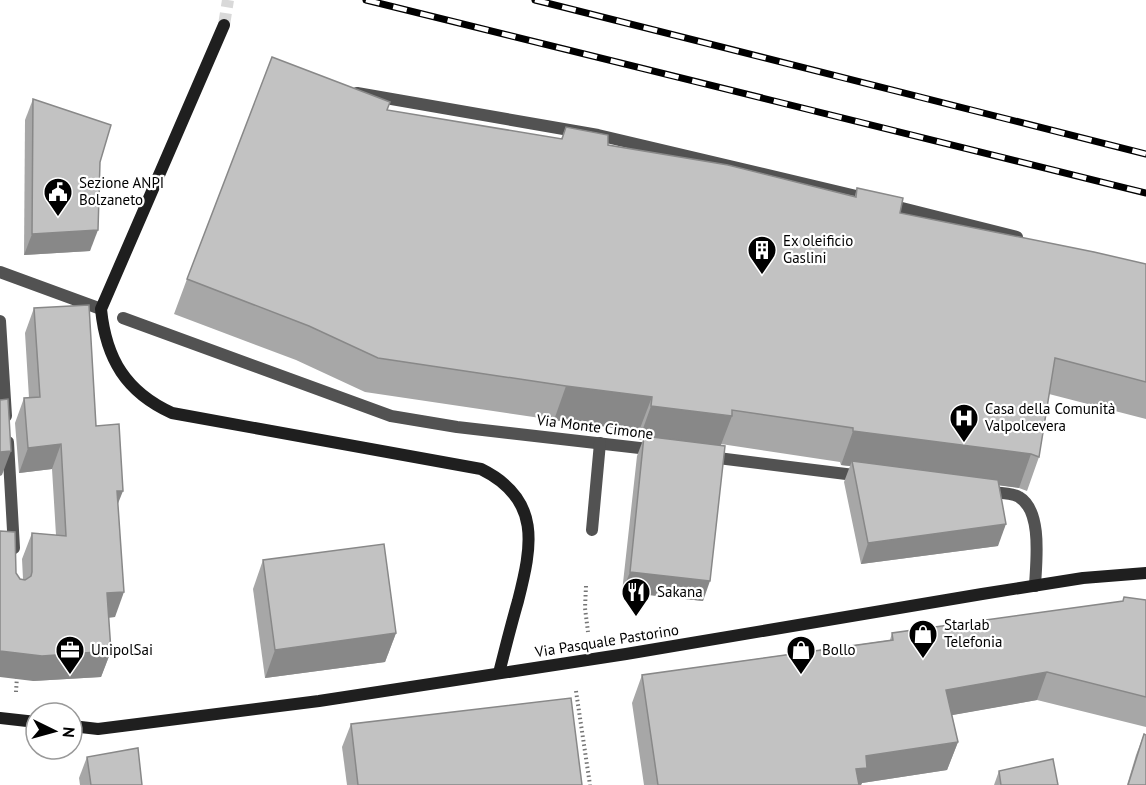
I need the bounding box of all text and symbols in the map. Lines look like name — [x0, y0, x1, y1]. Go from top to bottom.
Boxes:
place label: Sezione ANPI Bolzaneto — [79, 173, 164, 209]
public building icon: Sezione ANPI Bolzaneto — [42, 176, 74, 218]
place label: Ex oleificio Gaslini — [783, 231, 853, 267]
building icon: Ex oleificio Gaslini — [746, 234, 778, 276]
place label: Casa della Comunità Valpolcevera — [984, 399, 1116, 435]
hospital icon: Casa della Comunità Valpolcevera — [948, 402, 980, 444]
street label: Via Monte Cimone — [535, 410, 654, 443]
restaurant icon: Sakana — [620, 576, 652, 618]
place label: Sakana — [657, 582, 703, 601]
place label: Starlab Telefonia — [944, 615, 1002, 651]
shop icon: Starlab Telefonia — [907, 618, 939, 660]
street label: Via Pasquale Pastorino — [533, 620, 680, 661]
office icon: UnipolSai — [54, 634, 86, 676]
shop icon: Bollo — [785, 634, 817, 676]
place label: UnipolSai — [91, 640, 153, 659]
place label: Bollo — [822, 640, 856, 659]
north arrow — [24, 701, 84, 761]
text: N — [59, 726, 79, 738]

